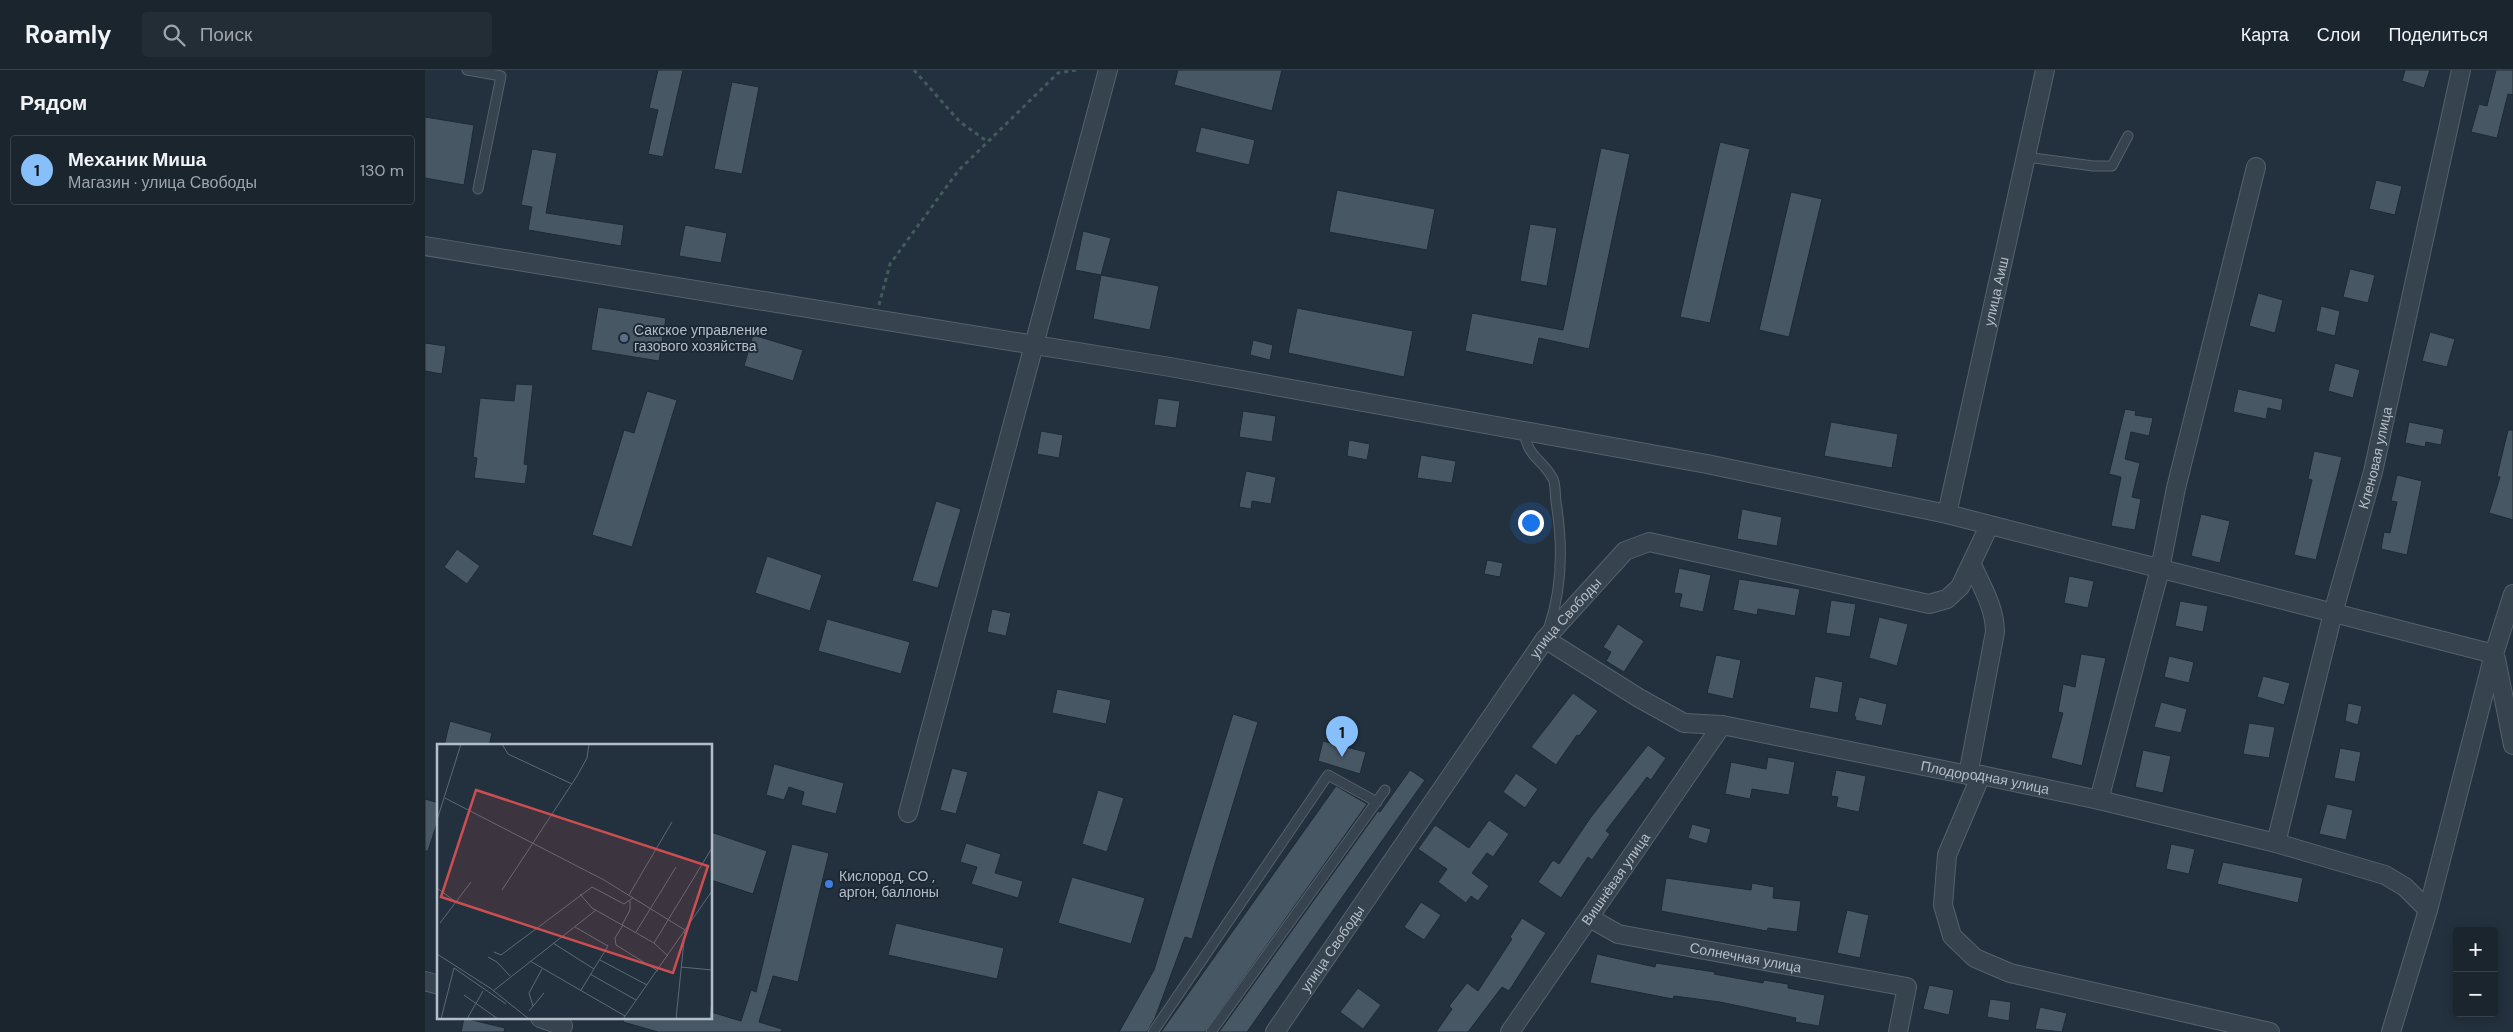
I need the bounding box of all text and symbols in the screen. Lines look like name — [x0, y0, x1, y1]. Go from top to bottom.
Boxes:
search box — [142, 12, 492, 57]
text: Roamly — [25, 19, 112, 50]
icon: search — [160, 21, 188, 49]
text: Поиск — [200, 22, 252, 47]
text: Карта — [2241, 23, 2289, 47]
text: Слои — [2317, 23, 2361, 47]
text: Поделиться — [2389, 23, 2488, 47]
text: Рядом — [20, 89, 87, 117]
text: Механик Миша — [68, 147, 206, 172]
text: 1 — [34, 160, 40, 181]
text: 130 m — [360, 160, 404, 181]
text: Магазин · улица Свободы — [68, 172, 257, 193]
street label: улица Аиш — [1980, 255, 2013, 328]
place label: Сакское управление газового хозяйства — [634, 321, 768, 355]
marker: Сакское управление газового хозяйства — [618, 332, 630, 344]
street label: Кленовая улица — [2354, 405, 2396, 511]
your location — [1518, 510, 1544, 536]
street label: улица Свободы — [1525, 574, 1605, 662]
pin: 1 — [1326, 716, 1358, 757]
inset map — [437, 744, 713, 1020]
street label: Плодородная улица — [1919, 757, 2051, 798]
street label: Вишнёвая улица — [1577, 829, 1654, 929]
place label: Кислород, СО , аргон, баллоны — [839, 867, 939, 901]
marker: Кислород, СО , аргон, баллоны — [823, 878, 835, 890]
street label: улица Свободы — [1296, 902, 1368, 996]
map controls — [2453, 927, 2498, 1017]
button: + — [2453, 927, 2498, 972]
street label: Солнечная улица — [1688, 938, 1803, 977]
button: − — [2453, 972, 2498, 1017]

